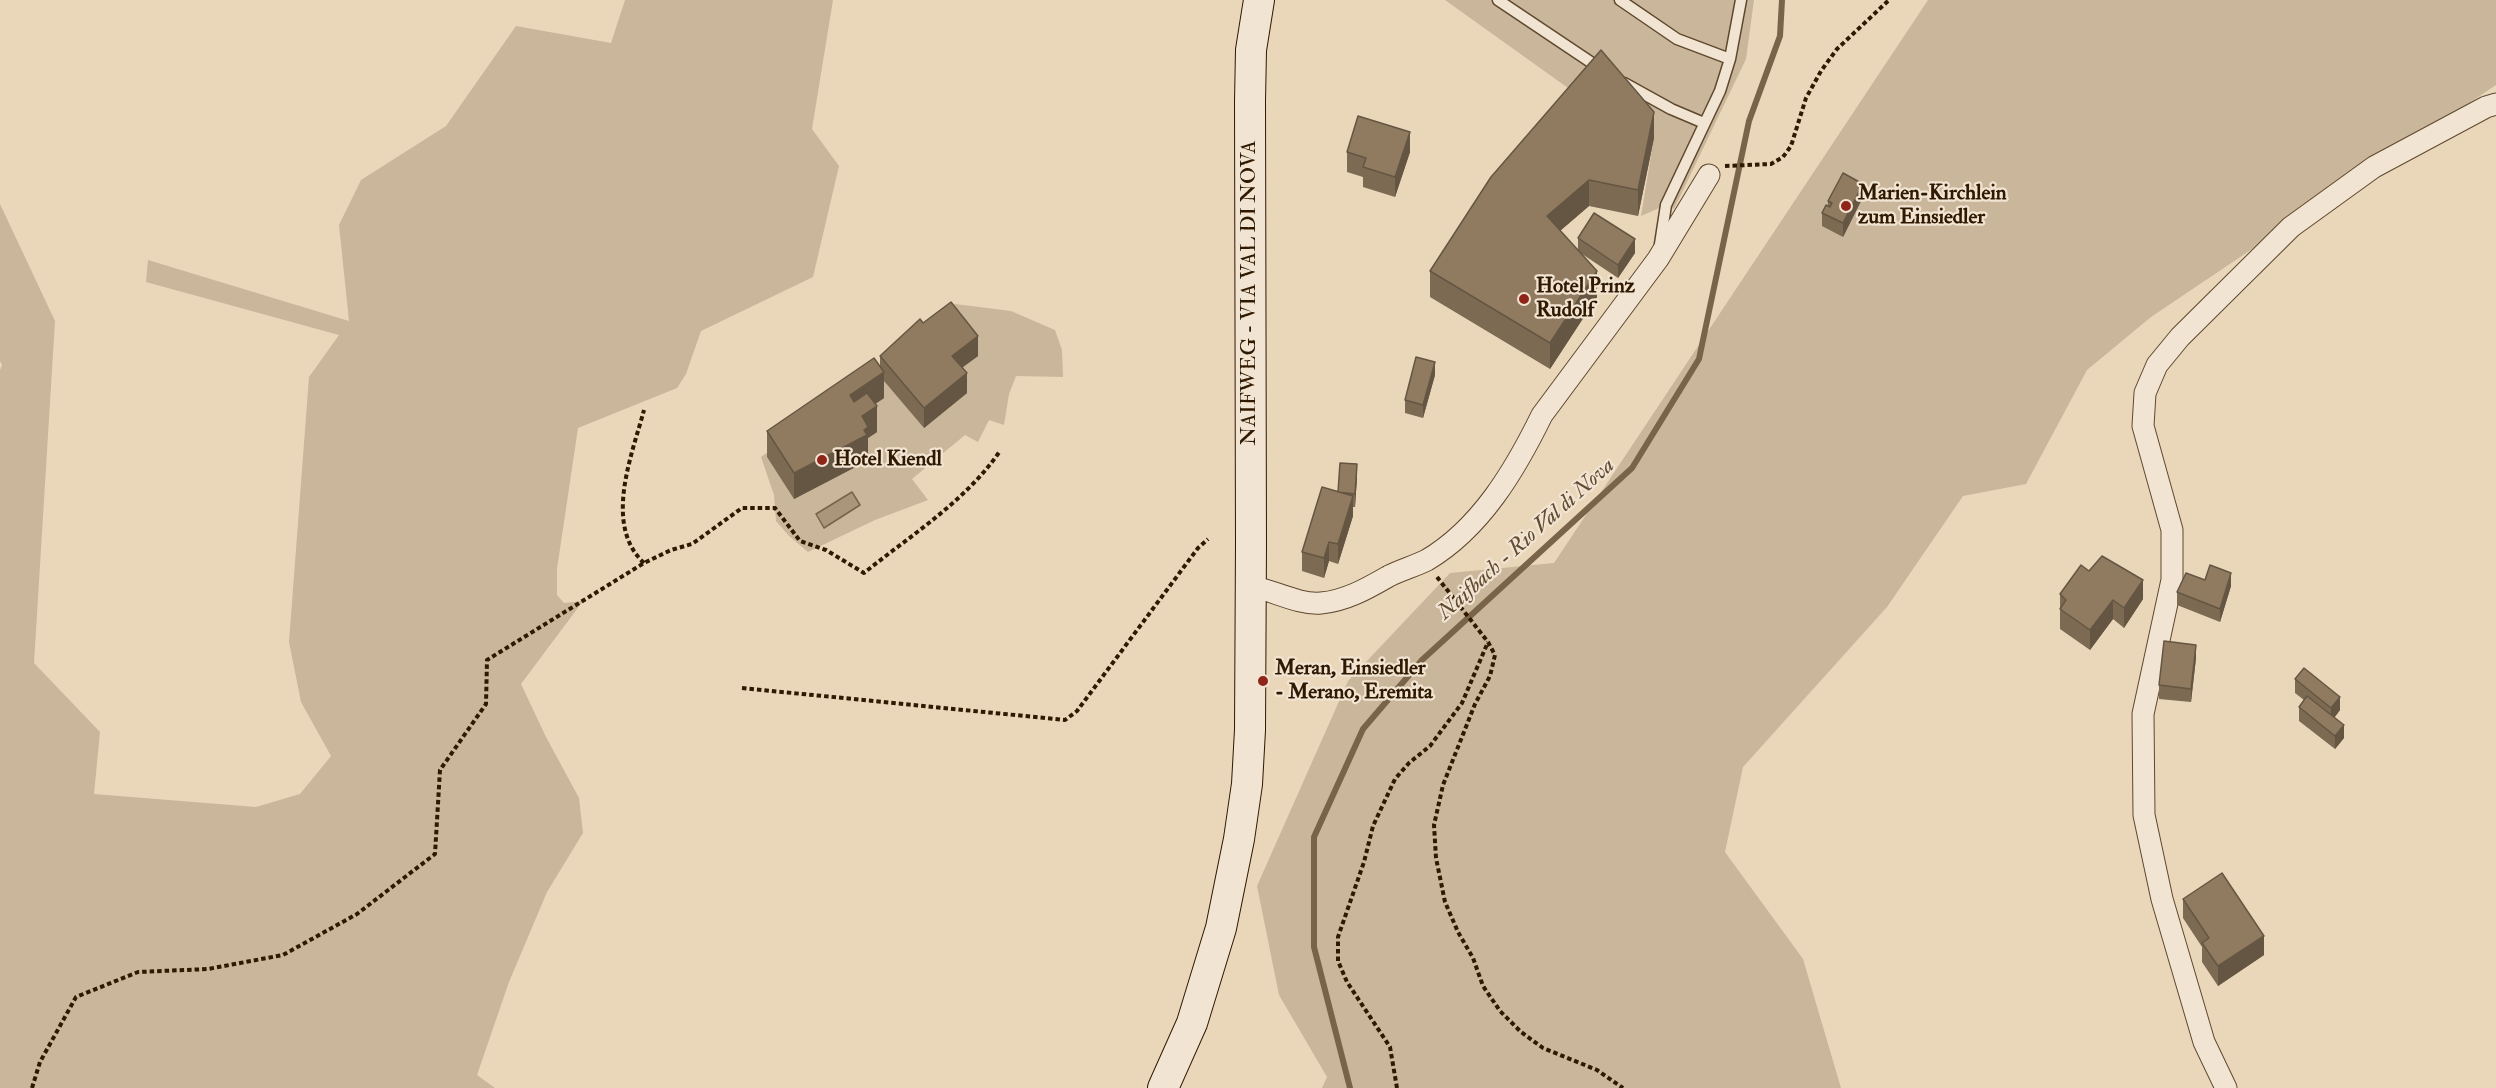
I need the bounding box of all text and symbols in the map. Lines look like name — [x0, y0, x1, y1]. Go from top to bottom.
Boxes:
street label: NAIFWEG - VIA VAL DI NOVA — [1237, 140, 1263, 446]
place label: Marien-Kirchlein zum Einsiedler — [1858, 181, 2007, 231]
marker: Marien-Kirchlein zum Einsiedler — [1839, 199, 1853, 213]
place label: Hotel Prinz Rudolf — [1536, 274, 1635, 324]
marker: Hotel Prinz Rudolf — [1517, 292, 1531, 306]
place label: Hotel Kiendl — [834, 447, 942, 473]
marker: Hotel Kiendl — [815, 453, 829, 467]
water label: Naifbach - Rio Val di Nova — [1433, 454, 1621, 626]
place label: Meran, Einsiedler - Merano, Eremita — [1275, 656, 1433, 706]
marker: Meran, Einsiedler - Merano, Eremita — [1256, 674, 1270, 688]

